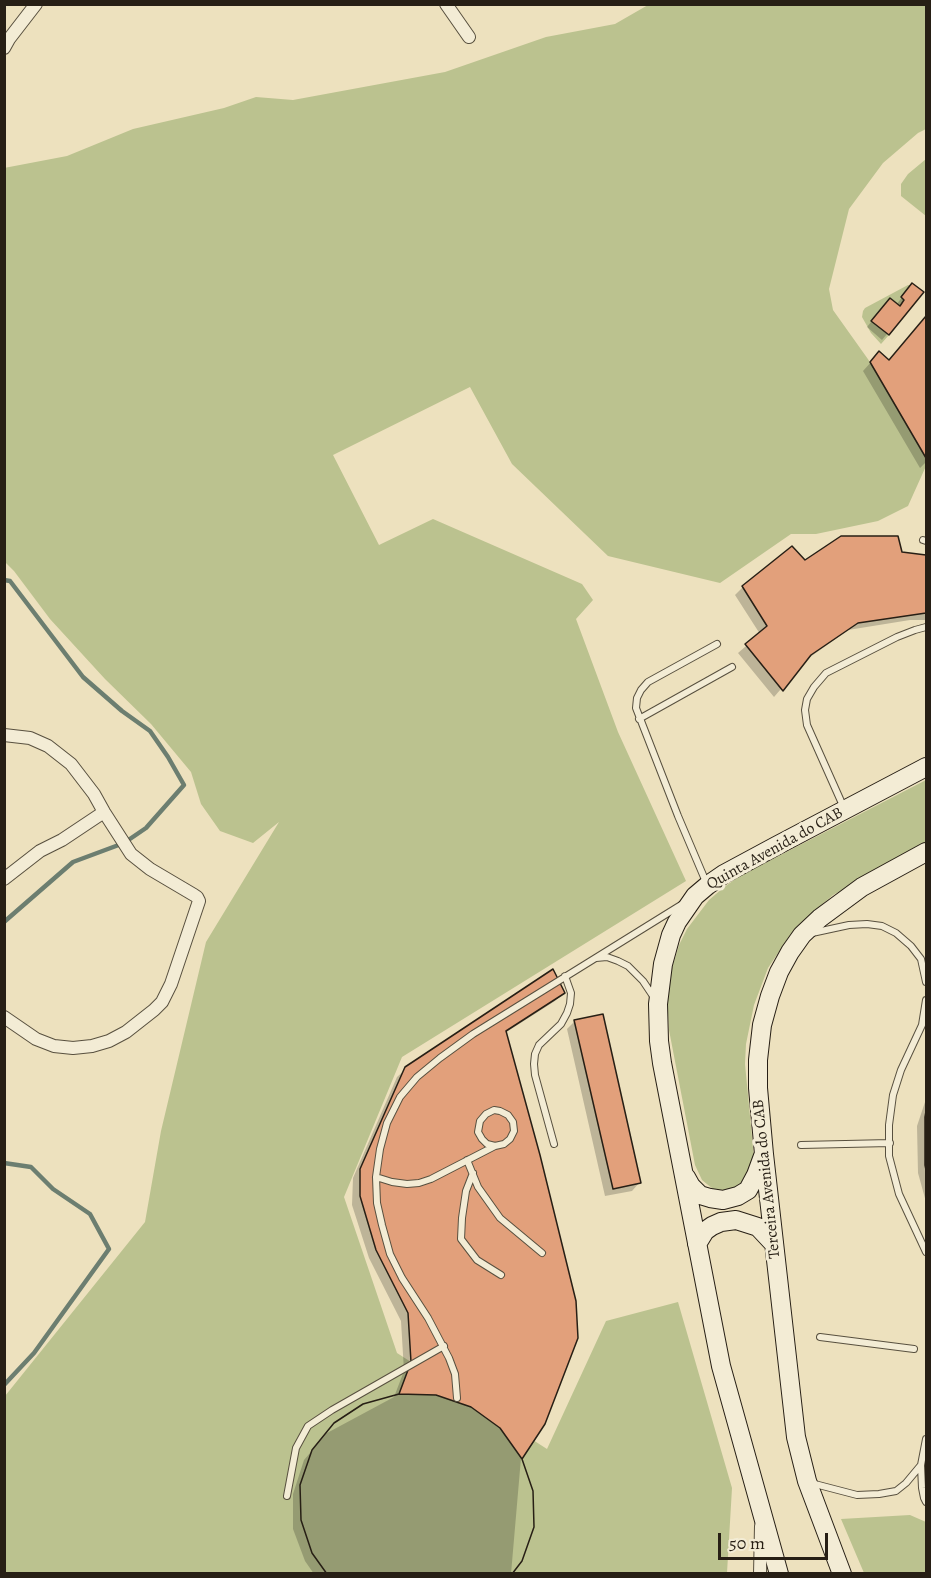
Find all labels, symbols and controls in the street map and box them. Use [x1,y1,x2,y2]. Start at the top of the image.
street label: Quinta Avenida do CAB [703,803,847,895]
street label: Terceira Avenida do CAB [749,1098,785,1260]
scale bar [721,1521,830,1559]
text: 50 m [729,1531,765,1555]

